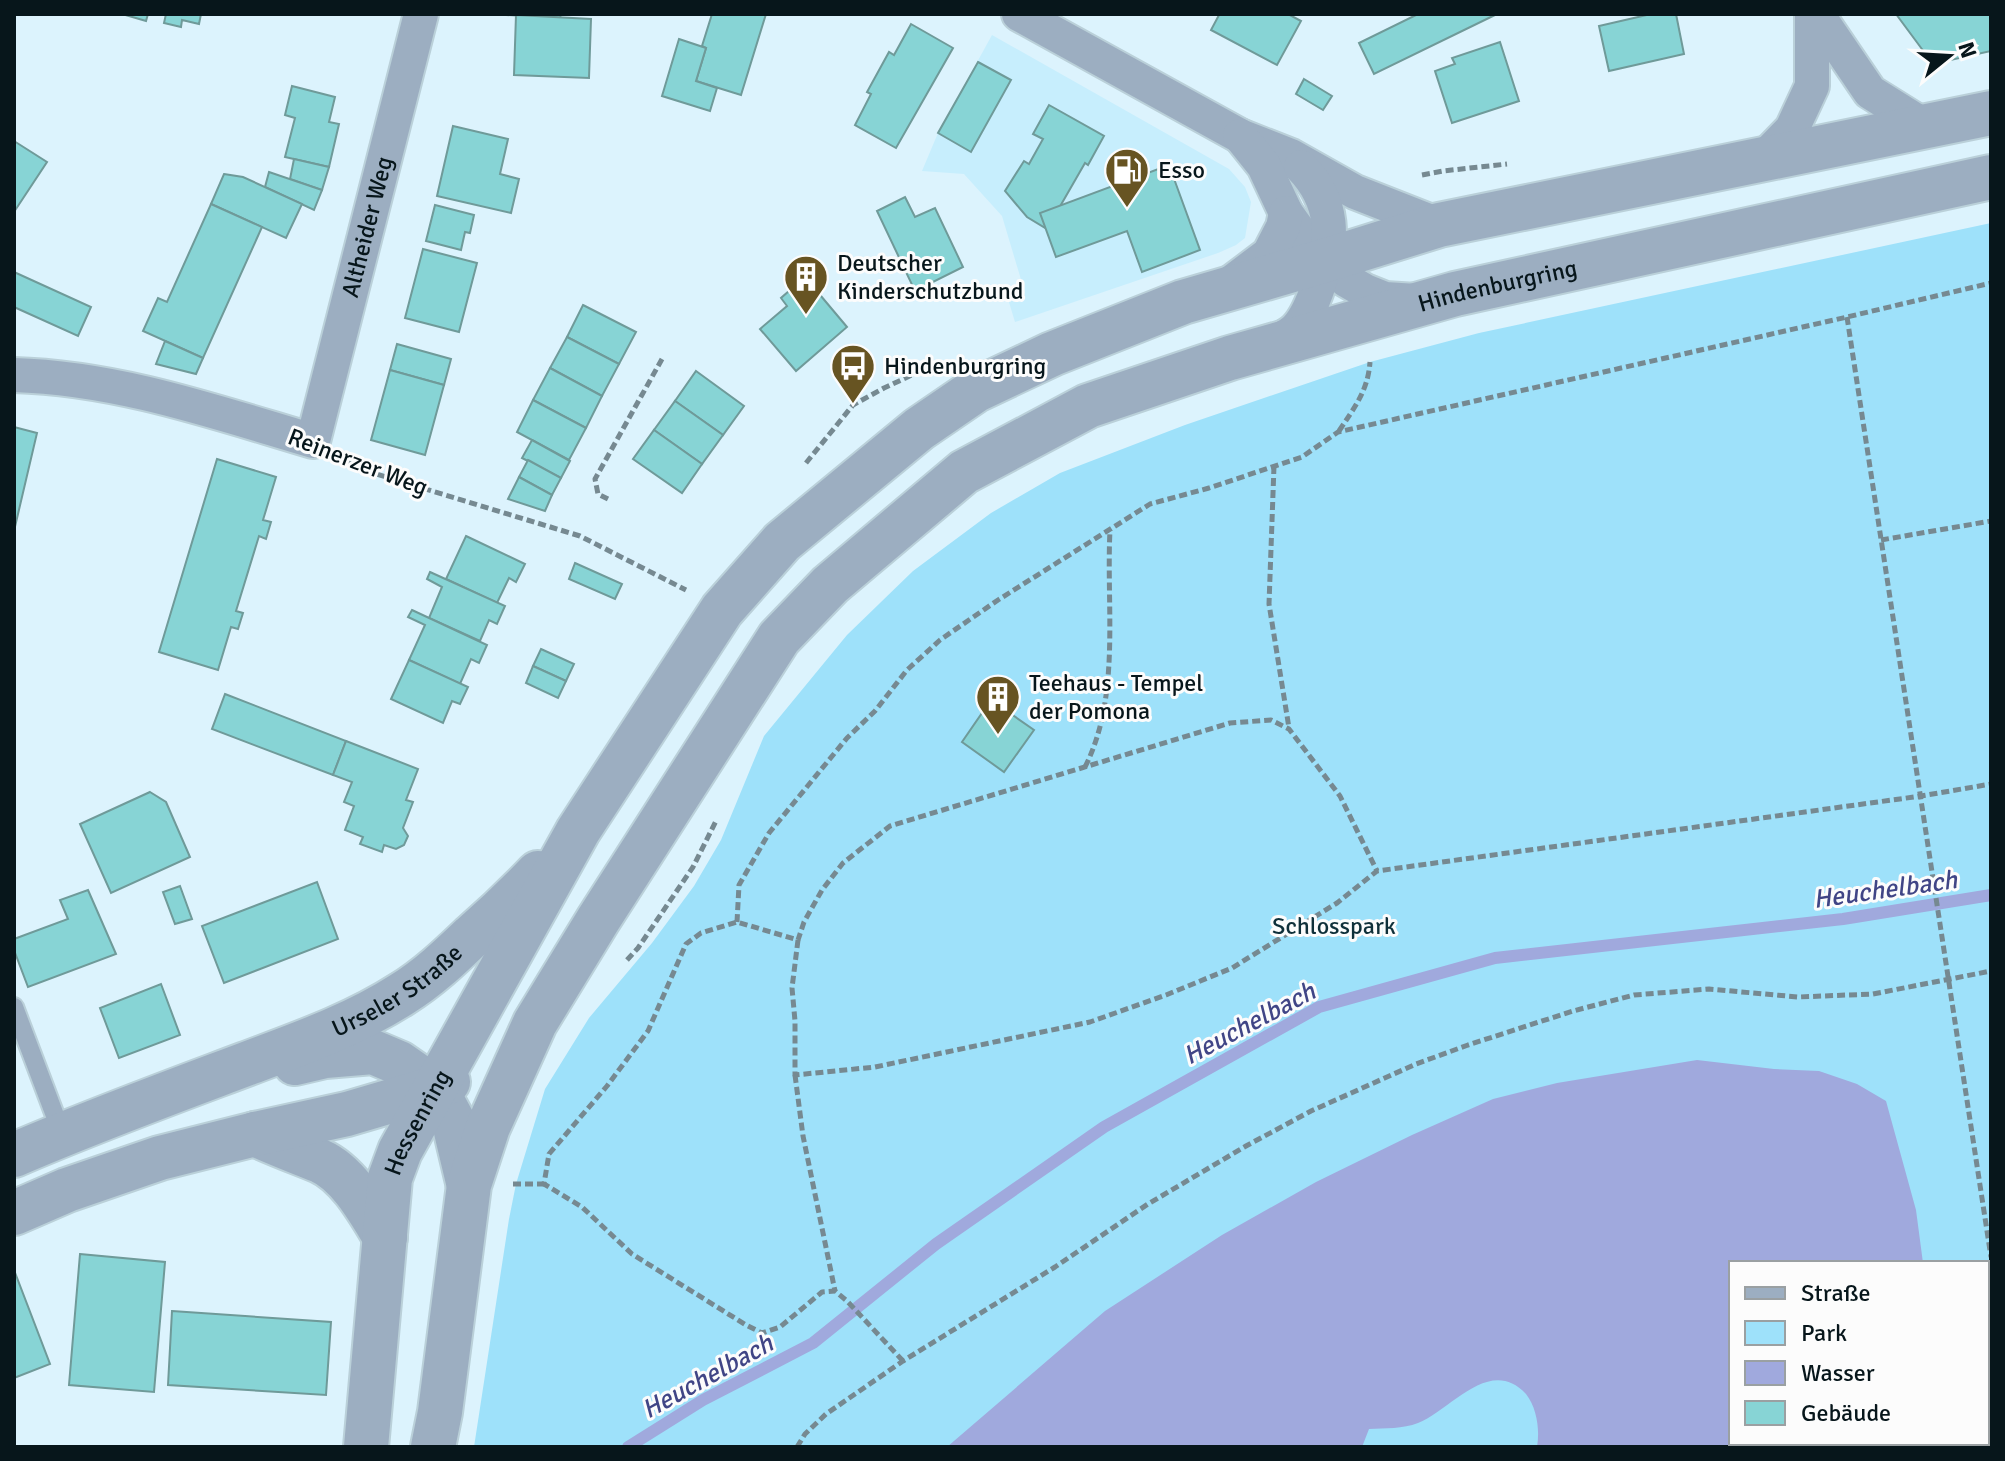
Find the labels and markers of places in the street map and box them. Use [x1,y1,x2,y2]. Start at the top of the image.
fuel station icon: Esso [1103,146,1151,209]
place label: Esso [1158,155,1205,185]
place label: Deutscher Kinderschutzbund [837,248,1024,306]
building icon: Deutscher Kinderschutzbund [782,253,830,316]
bus stop icon: Hindenburgring [829,342,877,405]
place label: Hindenburgring [884,351,1046,381]
place label: Teehaus - Tempel der Pomona [1029,668,1203,726]
building icon: Teehaus - Tempel der Pomona [974,673,1022,736]

